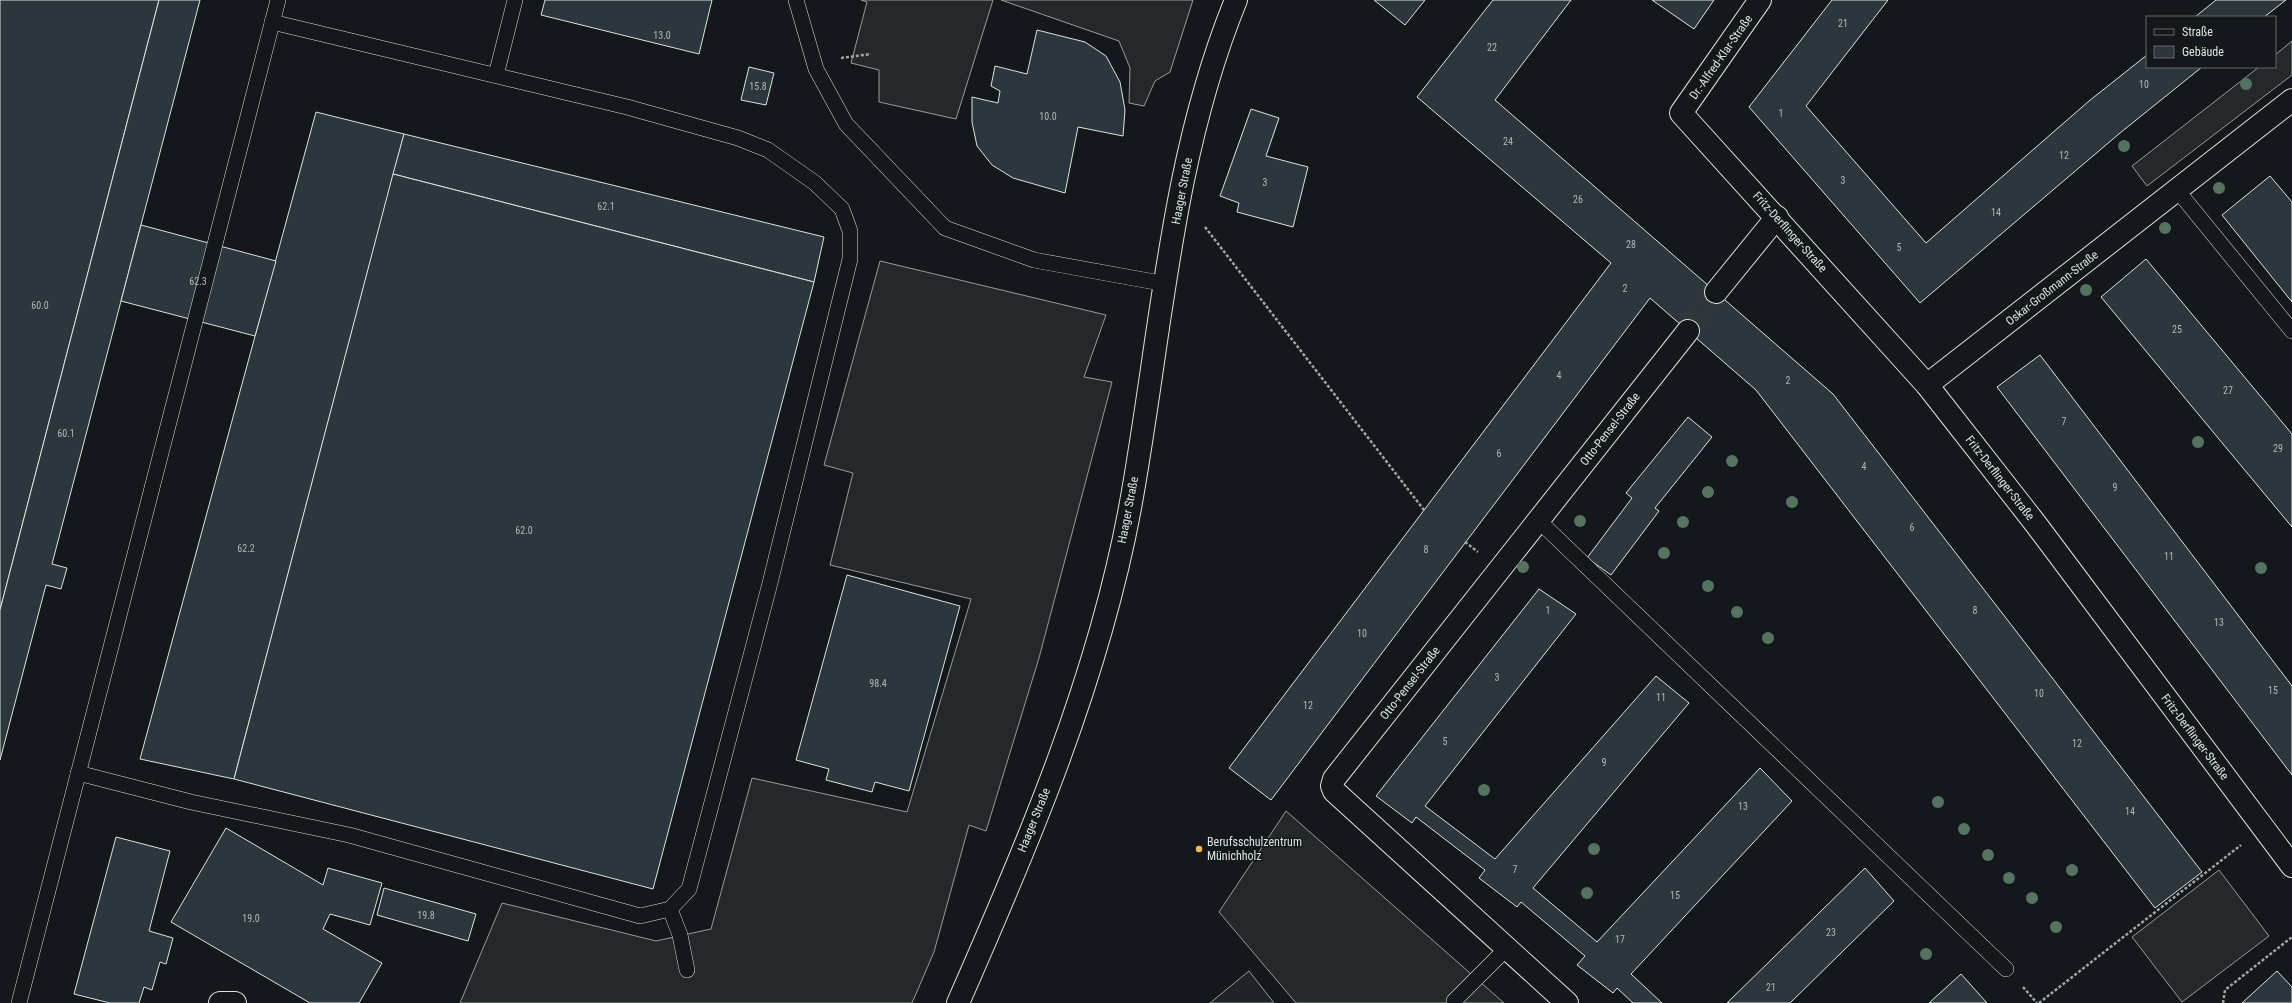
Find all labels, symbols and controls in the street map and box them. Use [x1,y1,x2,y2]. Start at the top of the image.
street label: Dr.-Alfred-Klar-Straße [1687,12,1756,102]
legend [2146,16,2276,68]
house number: 21 [1838,18,1848,29]
text: Straße [2182,25,2213,39]
house number: 13.0 [653,30,671,41]
house number: 22 [1487,42,1497,53]
text: Gebäude [2182,45,2224,59]
house number: 10 [2139,79,2149,90]
house number: 15.8 [749,81,767,92]
house number: 1 [1779,108,1783,119]
house number: 10.0 [1039,111,1057,122]
house number: 24 [1503,136,1513,147]
house number: 12 [2059,150,2069,161]
street label: Haager Straße [1169,156,1195,226]
house number: 3 [1841,175,1846,186]
house number: 3 [1263,177,1268,188]
street label: Fritz-Derflinger-Straße [1750,189,1830,275]
house number: 26 [1573,194,1583,205]
house number: 62.1 [597,201,615,212]
house number: 14 [1991,207,2001,218]
house number: 28 [1626,239,1636,250]
house number: 5 [1897,242,1902,253]
street label: Oskar-Großmann-Straße [2003,247,2101,328]
house number: 62.3 [189,276,207,287]
house number: 2 [1623,283,1628,294]
house number: 60.0 [31,300,49,311]
house number: 25 [2172,324,2182,335]
house number: 4 [1557,370,1562,381]
house number: 2 [1786,375,1791,386]
house number: 27 [2223,385,2233,396]
street label: Otto-Pensel-Straße [1577,389,1643,468]
house number: 7 [2062,416,2067,427]
house number: 60.1 [57,428,75,439]
street label: Fritz-Derflinger-Straße [1963,433,2038,523]
house number: 29 [2273,443,2283,454]
house number: 6 [1497,448,1502,459]
house number: 4 [1862,461,1867,472]
street label: Haager Straße [1115,475,1141,545]
house number: 9 [2113,482,2118,493]
house number: 6 [1910,522,1915,533]
house number: 62.0 [515,525,533,536]
house number: 62.2 [237,543,255,554]
house number: 8 [1424,544,1429,555]
house number: 11 [2164,551,2174,562]
house number: 1 [1546,605,1550,616]
house number: 8 [1973,605,1978,616]
house number: 13 [2214,617,2224,628]
house number: 10 [1357,628,1367,639]
street label: Otto-Pensel-Straße [1377,643,1443,722]
house number: 3 [1495,672,1500,683]
house number: 98.4 [869,678,887,689]
house number: 15 [2268,685,2278,696]
house number: 10 [2034,688,2044,699]
street label: Fritz-Derflinger-Straße [2158,691,2232,783]
house number: 11 [1656,692,1666,703]
house number: 12 [1303,700,1313,711]
house number: 5 [1443,736,1448,747]
house number: 12 [2072,738,2082,749]
house number: 9 [1602,757,1607,768]
street label: Haager Straße [1015,786,1053,854]
house number: 13 [1738,801,1748,812]
house number: 14 [2125,806,2135,817]
place label: Berufsschulzentrum Münichholz [1207,835,1302,863]
marker: Berufsschulzentrum Münichholz [1194,844,1204,854]
house number: 7 [1513,864,1518,875]
house number: 15 [1670,890,1680,901]
house number: 19.8 [417,910,435,921]
house number: 19.0 [242,913,260,924]
house number: 23 [1826,927,1836,938]
house number: 17 [1615,934,1625,945]
house number: 21 [1766,982,1776,993]

